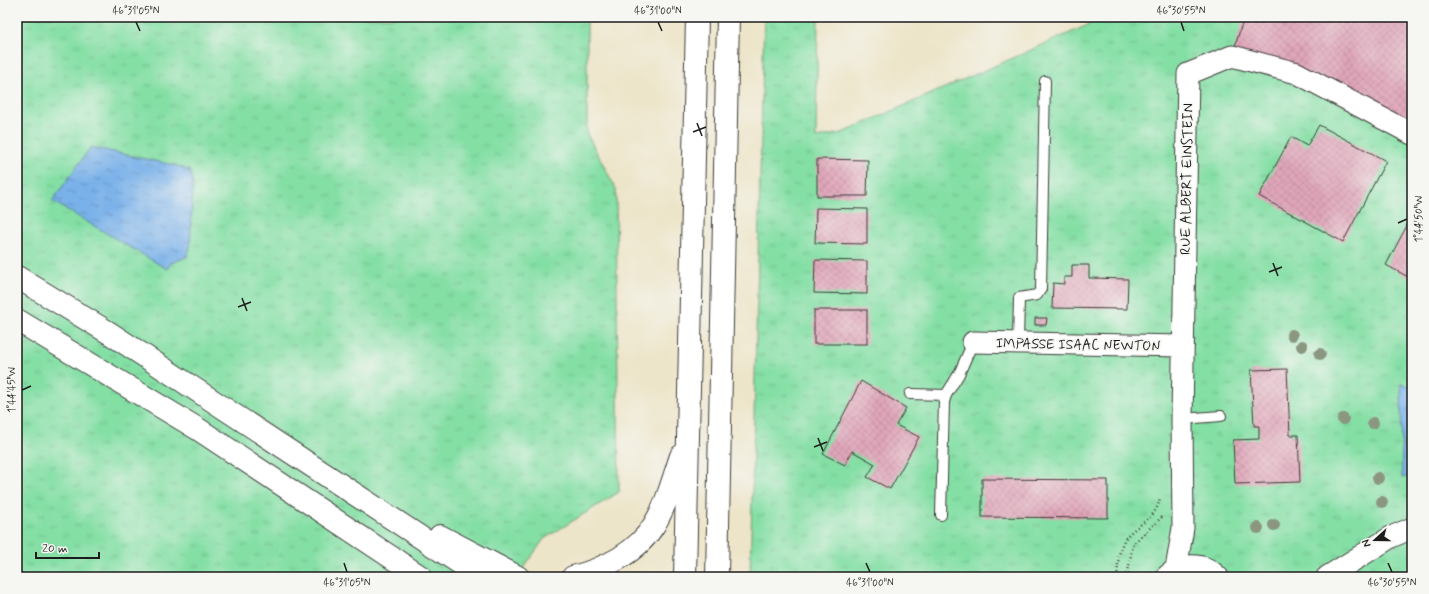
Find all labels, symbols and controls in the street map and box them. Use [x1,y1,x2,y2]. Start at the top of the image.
text: 46°31'05"N [113,4,160,18]
text: 46°31'00"N [634,4,682,18]
text: 46°30'55"N [1157,4,1206,18]
street label: RUE ALBERT EINSTEIN [1177,103,1197,255]
text: 1°44'50"W [1412,196,1426,242]
street label: IMPASSE ISAAC NEWTON [996,335,1160,355]
text: 1°44'45"W [5,367,19,413]
north arrow [1355,520,1395,560]
scale bar [36,534,99,560]
text: N [1359,537,1374,549]
text: 20 m [42,541,68,557]
text: 46°31'05"N [324,576,371,590]
text: 46°31'00"N [846,576,894,590]
text: 46°30'55"N [1368,576,1417,590]

